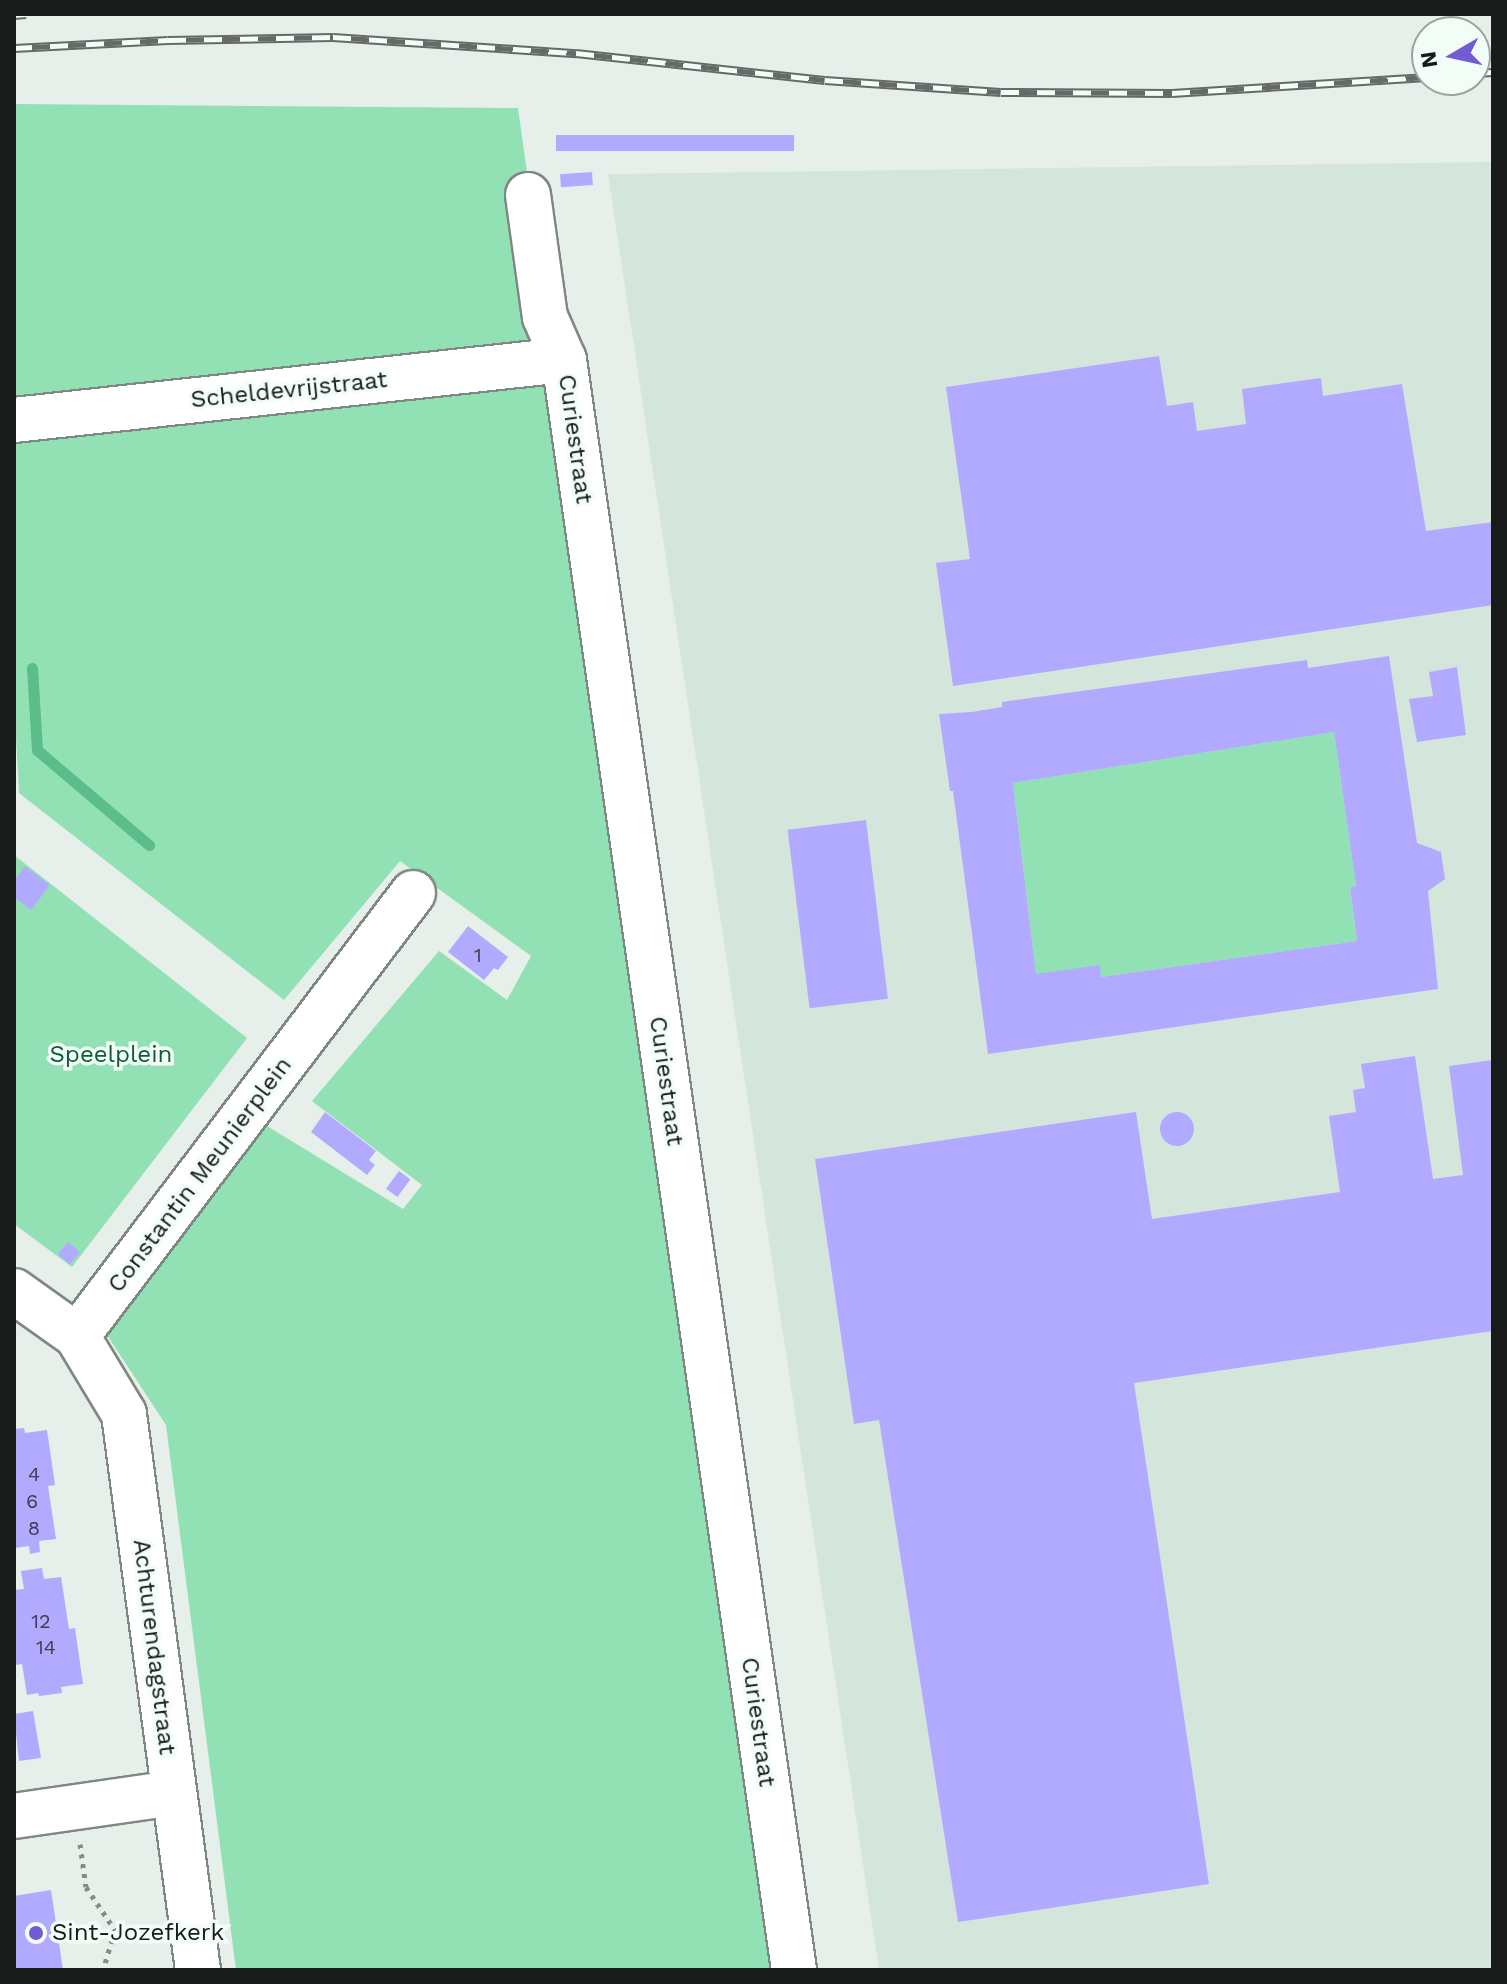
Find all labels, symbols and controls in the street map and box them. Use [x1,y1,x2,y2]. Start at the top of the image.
north arrow [1411,16,1491,96]
text: N [1415,50,1442,70]
street label: Scheldevrijstraat [189,365,389,415]
street label: Curiestraat [552,373,598,505]
house number: 1 [474,943,482,967]
street label: Curiestraat [643,1015,689,1147]
park label: Speelplein [50,1041,172,1069]
street label: Constantin Meunierplein [102,1052,298,1298]
house number: 4 [28,1462,40,1486]
house number: 6 [26,1489,38,1513]
house number: 8 [28,1516,40,1540]
street label: Achturendagstraat [126,1538,182,1756]
house number: 12 [31,1609,51,1633]
house number: 14 [36,1635,56,1659]
street label: Curiestraat [735,1656,781,1788]
place label: Sint-Jozefkerk [52,1919,224,1947]
marker: Sint-Jozefkerk [27,1924,45,1942]

